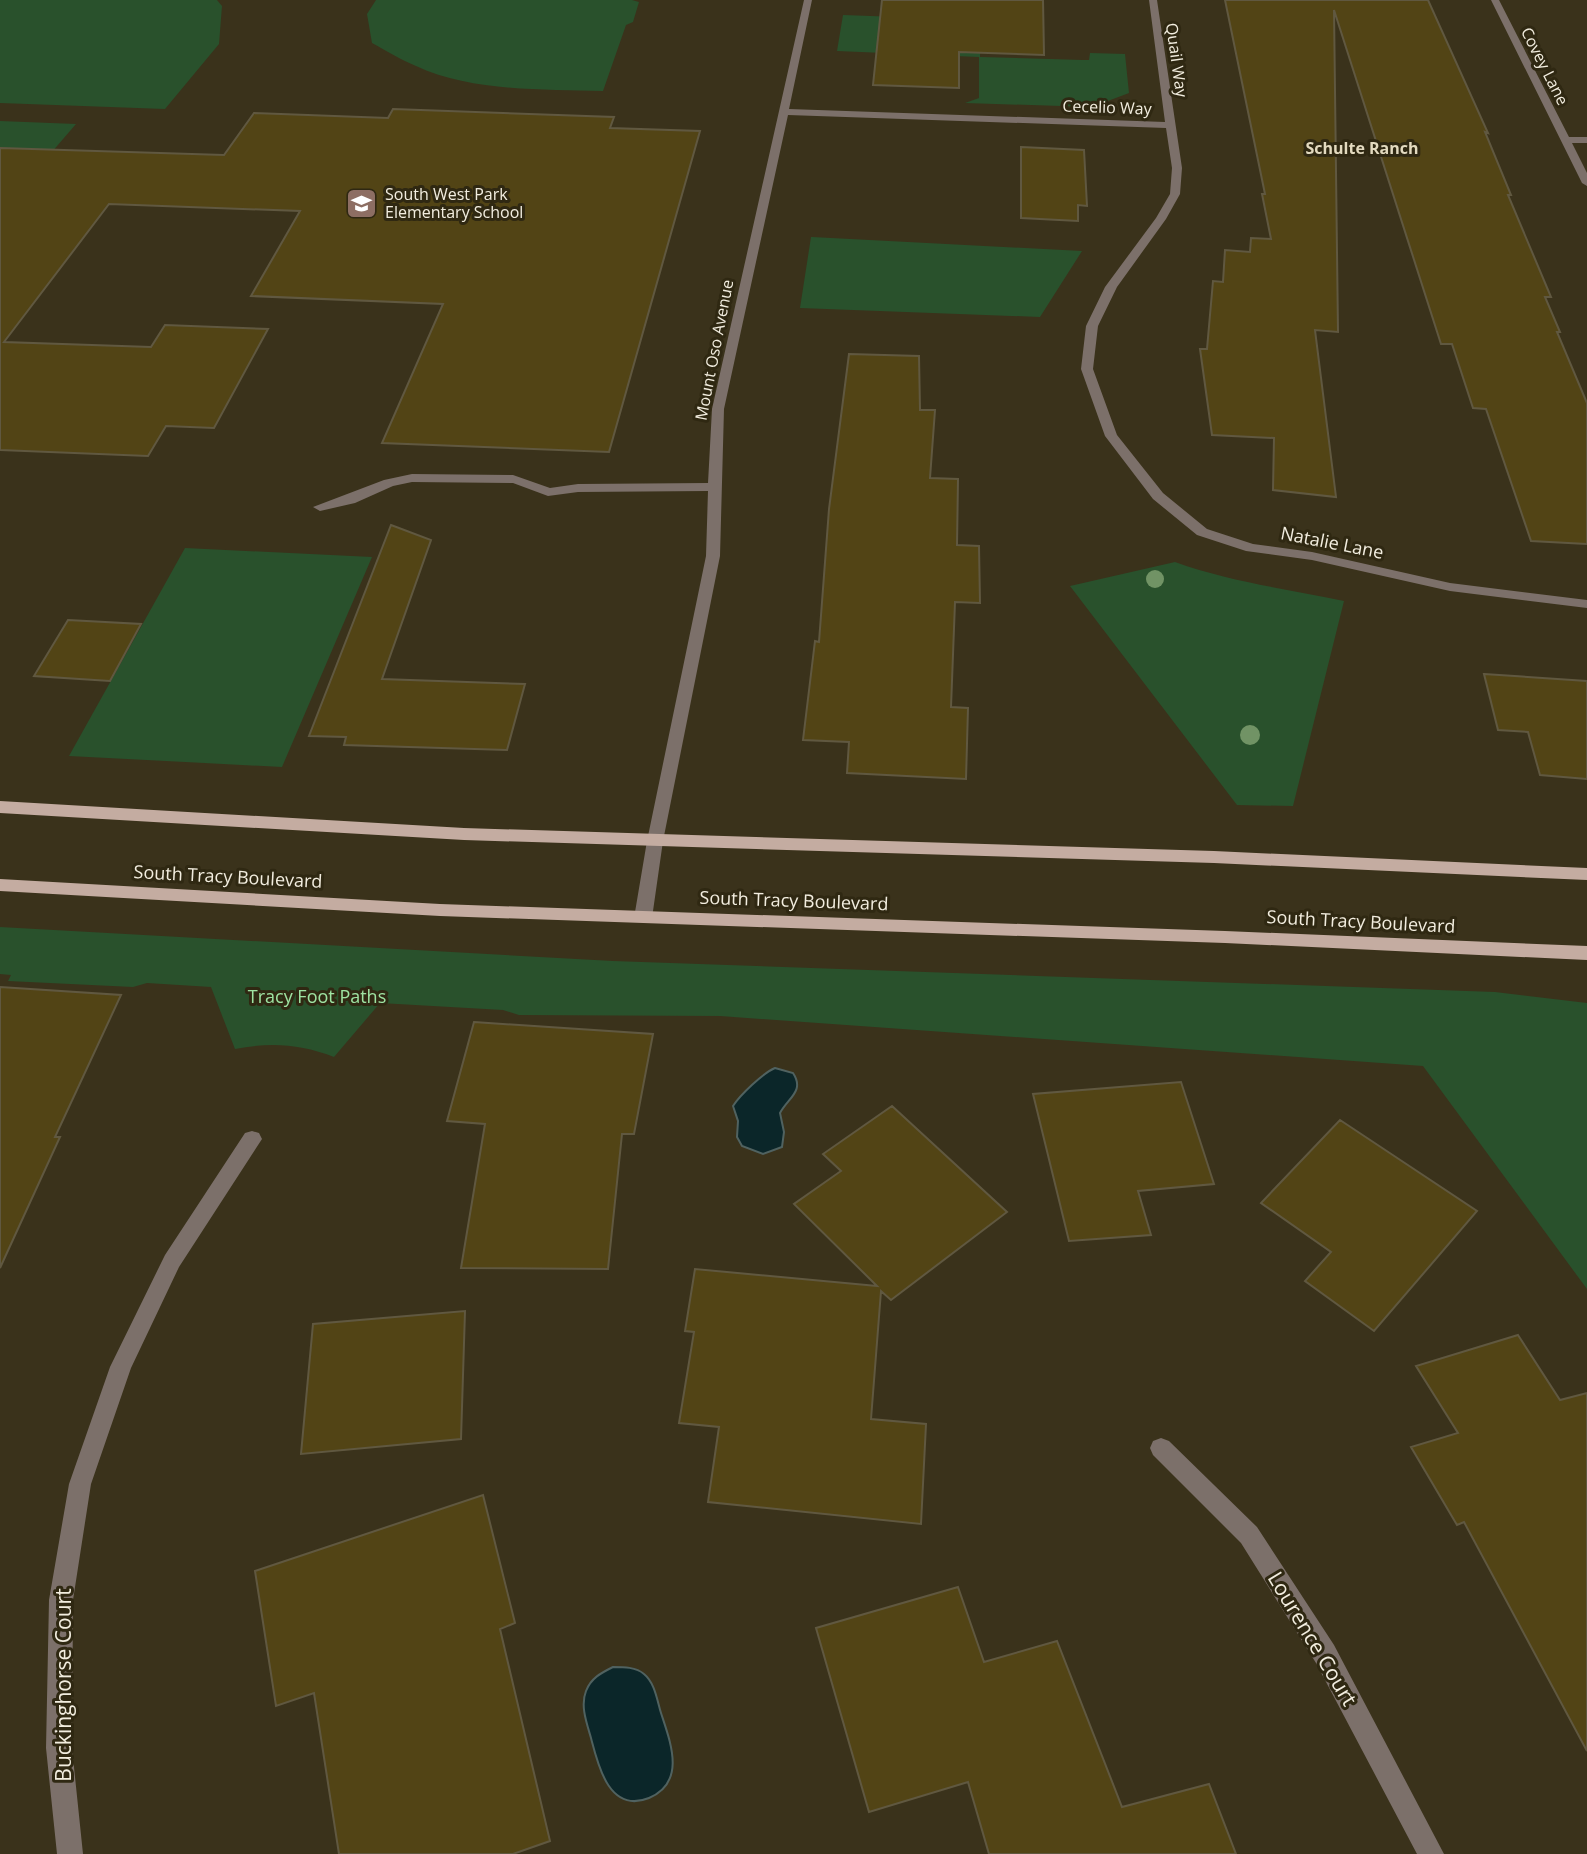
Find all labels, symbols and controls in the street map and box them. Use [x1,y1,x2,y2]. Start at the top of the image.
street label: Quail Way [1161,21,1193,100]
street label: Covey Lane [1516,23,1574,109]
street label: Cecelio Way [1062,94,1153,120]
district label: Schulte Ranch [1306,137,1419,159]
place label: South West Park Elementary School [385,183,523,223]
school or university icon: South West Park Elementary School [345,186,379,220]
street label: Mount Oso Avenue [690,278,738,422]
street label: Natalie Lane [1279,520,1386,564]
street label: South Tracy Boulevard [133,859,323,893]
street label: South Tracy Boulevard [699,885,889,915]
street label: South Tracy Boulevard [1266,904,1456,938]
park label: Tracy Foot Paths [248,984,386,1008]
street label: Lourence Court [1262,1566,1364,1711]
street label: Buckinghorse Court [49,1588,77,1782]

